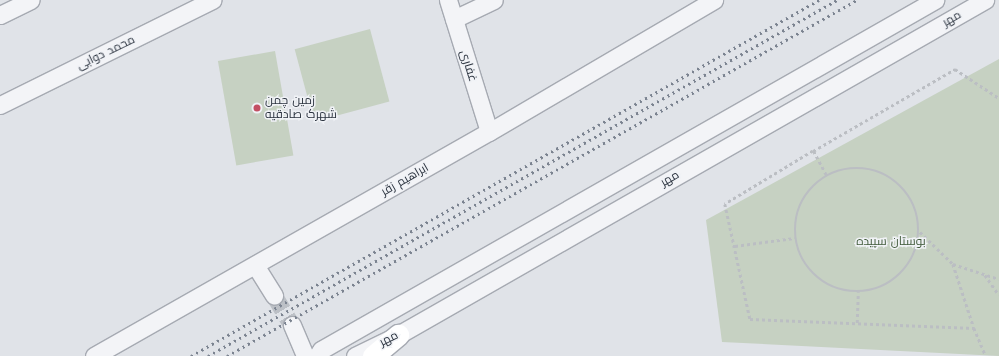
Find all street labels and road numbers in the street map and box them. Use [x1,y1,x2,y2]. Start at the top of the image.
street label: مهر [940,8,964,30]
street label: محمد دوابی [75,33,137,73]
street label: غفاری [456,48,480,84]
street label: ابراهیم زقر [379,161,431,199]
street label: مهر [658,168,682,190]
street label: مهر [377,328,401,350]

